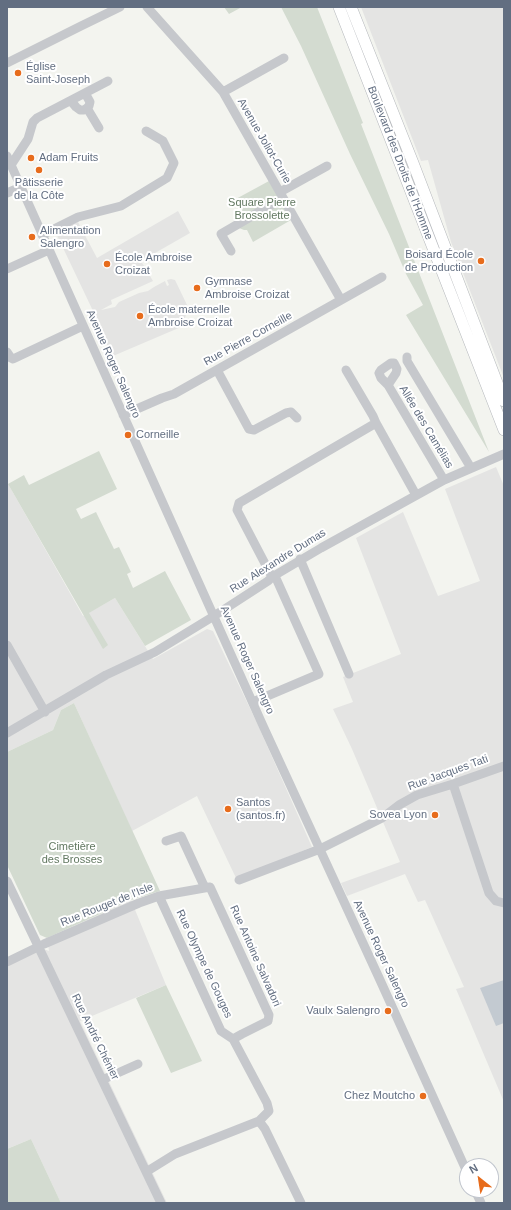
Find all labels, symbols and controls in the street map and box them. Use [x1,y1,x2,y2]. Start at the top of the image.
place label: Église Saint-Joseph [26,60,90,86]
marker: Église Saint-Joseph [13,68,23,78]
street label: Boulevard des Droits de l'Homme [365,84,435,242]
street label: Avenue Joliot-Curie [234,96,294,186]
place label: Adam Fruits [39,151,98,165]
marker: Adam Fruits [26,153,36,163]
marker: Pâtisserie de la Côte [34,165,44,175]
place label: Pâtisserie de la Côte [14,176,64,202]
park label: Square Pierre Brossolette [228,196,296,222]
place label: Alimentation Salengro [40,224,101,250]
marker: Alimentation Salengro [27,232,37,242]
place label: Boisard École de Production [405,248,473,274]
place label: École Ambroise Croizat [115,251,192,277]
marker: Boisard École de Production [476,256,486,266]
marker: École Ambroise Croizat [102,259,112,269]
place label: Gymnase Ambroise Croizat [205,275,289,301]
marker: Gymnase Ambroise Croizat [192,283,202,293]
place label: École maternelle Ambroise Croizat [148,303,232,329]
street label: Avenue Roger Salengro [83,308,143,420]
street label: Rue Pierre Corneille [201,309,295,369]
marker: École maternelle Ambroise Croizat [135,311,145,321]
street label: Allée des Camélias [396,383,456,471]
place label: Corneille [136,428,179,442]
marker: Corneille [123,430,133,440]
street label: Rue Alexandre Dumas [228,526,328,596]
street label: Avenue Roger Salengro [217,604,277,716]
street label: Rue Jacques Tati [406,752,490,794]
place label: Santos (santos.fr) [236,796,286,822]
marker: Santos (santos.fr) [223,804,233,814]
place label: Sovea Lyon [369,808,427,822]
marker: Sovea Lyon [430,810,440,820]
park label: Cimetière des Brosses [42,840,102,866]
street label: Rue Rouget de l'Isle [59,880,155,930]
street label: Avenue Roger Salengro [350,898,412,1010]
street label: Rue Antoine Salvadori [227,903,283,1009]
street label: Rue Olympe de Gouges [173,908,235,1020]
street label: Rue André Chénier [68,992,122,1082]
place label: Vaulx Salengro [306,1004,380,1018]
marker: Vaulx Salengro [383,1006,393,1016]
place label: Chez Moutcho [344,1089,415,1103]
marker: Chez Moutcho [418,1091,428,1101]
north arrow [459,1158,499,1198]
text: N [467,1161,480,1176]

